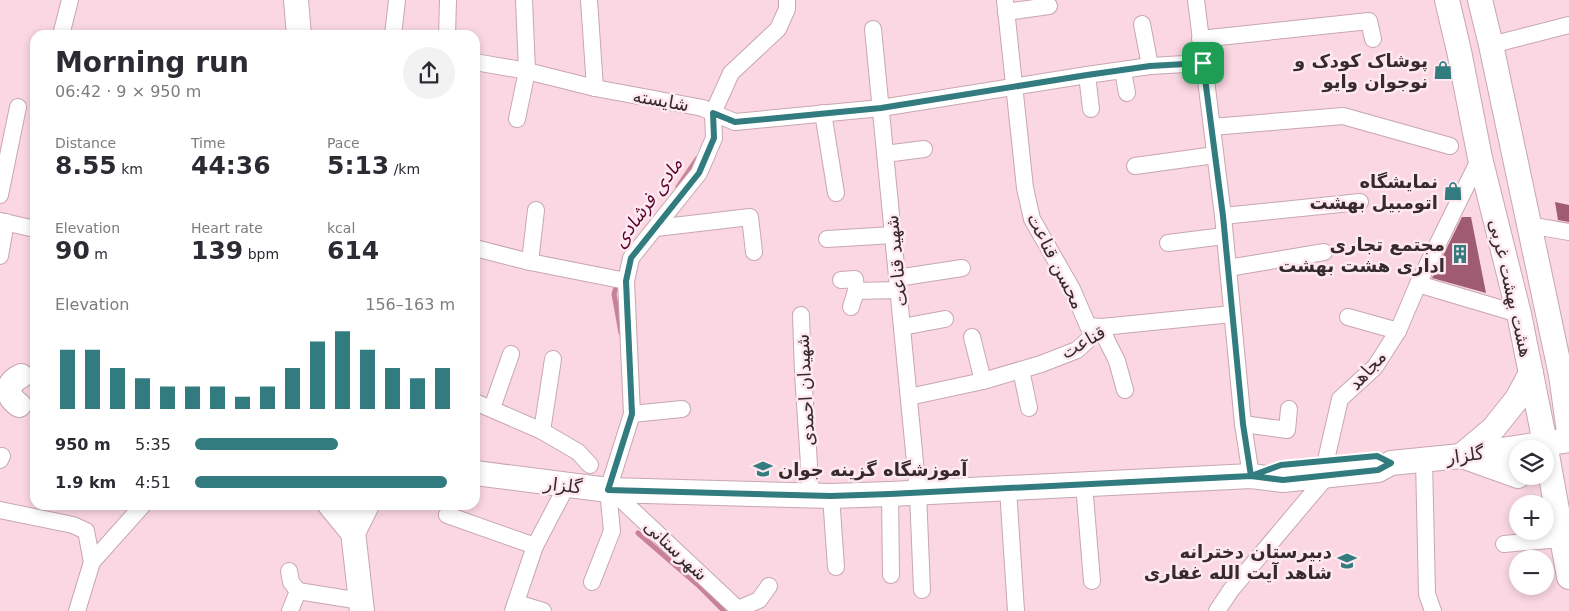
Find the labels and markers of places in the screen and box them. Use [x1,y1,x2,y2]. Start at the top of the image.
pin [1182,42,1224,84]
place label: پوشاک کودک و نوجوان وایو [1293,50,1428,93]
shop icon: پوشاک کودک و نوجوان وایو [1432,59,1454,81]
place label: نمایشگاه اتومبیل بهشت [1310,171,1438,214]
shop icon: نمایشگاه اتومبیل بهشت [1442,180,1464,202]
place label: مجتمع تجاری اداری هشت بهشت [1278,234,1445,277]
building icon: مجتمع تجاری اداری هشت بهشت [1449,243,1471,265]
school or university icon: آموزشگاه گزینه جوان [752,458,774,480]
place label: آموزشگاه گزینه جوان [778,458,968,481]
place label: دبیرستان دخترانه شاهد آیت الله غفاری [1144,541,1332,583]
school or university icon: دبیرستان دخترانه شاهد آیت الله غفاری [1336,550,1358,572]

